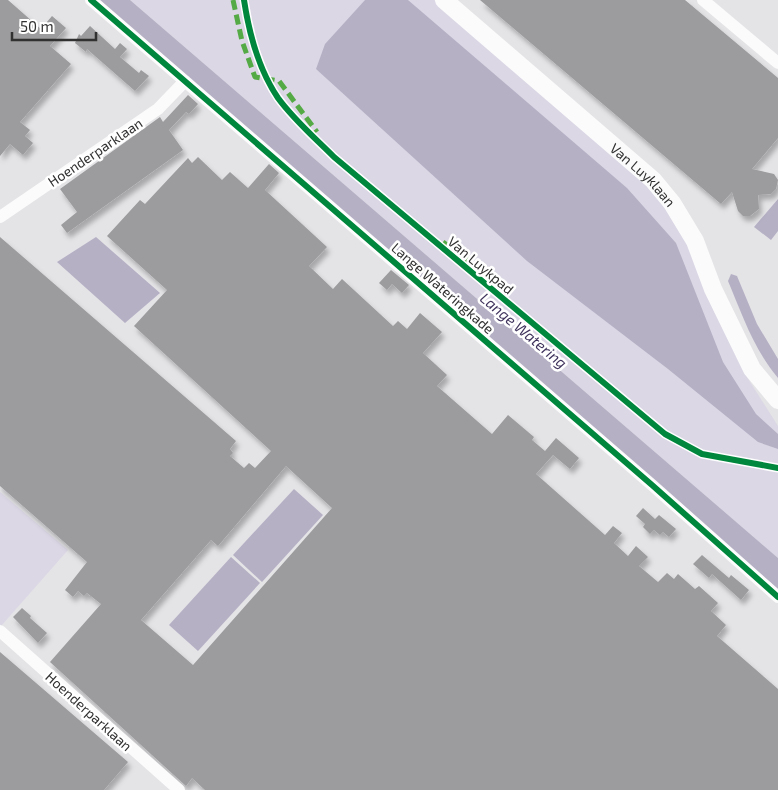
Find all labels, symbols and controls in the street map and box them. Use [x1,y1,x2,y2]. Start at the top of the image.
scale bar [12,10,96,42]
text: 50 m [20,17,54,35]
street label: Hoenderparklaan [45,114,145,190]
street label: Van Luyklaan [607,139,680,210]
street label: Van Luykpad [445,233,517,297]
street label: Lange Wateringkade [388,239,498,337]
water label: Lange Watering [477,288,571,372]
street label: Hoenderparklaan [42,668,136,754]

